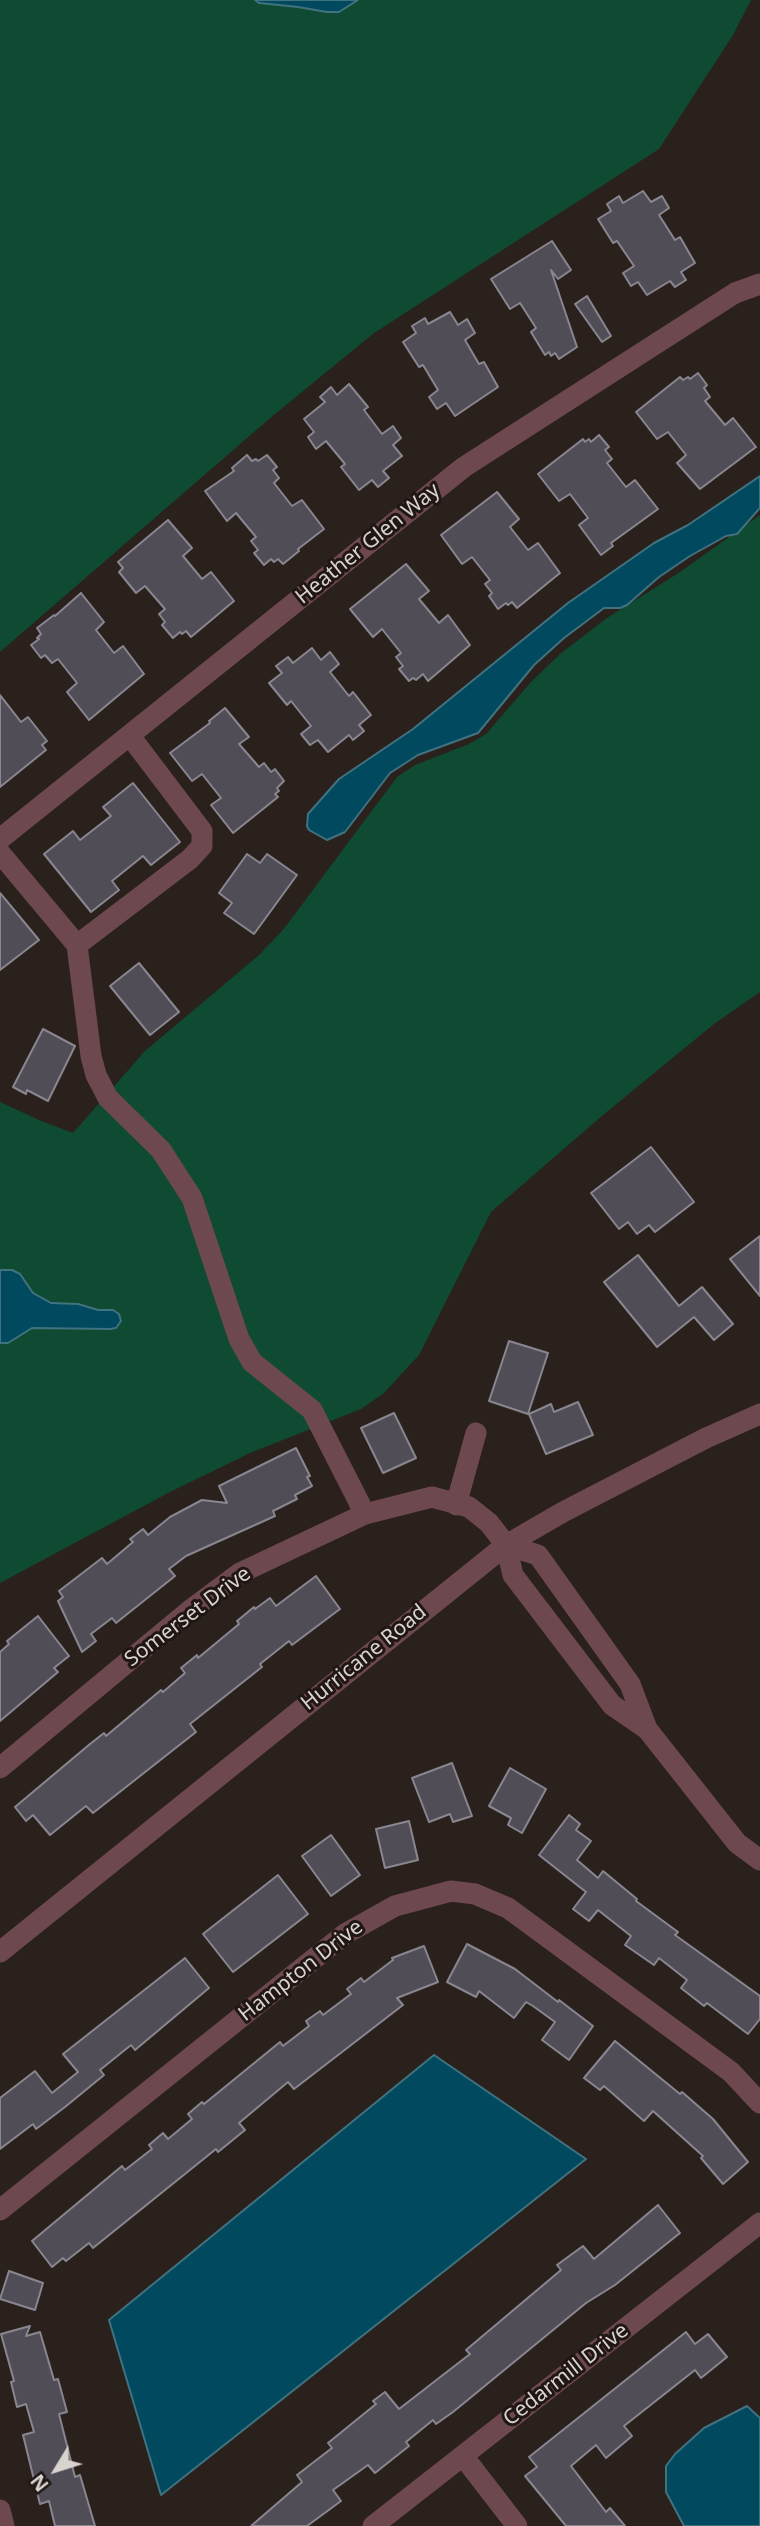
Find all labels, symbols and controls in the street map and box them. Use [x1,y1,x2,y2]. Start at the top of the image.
street label: Heather Glen Way [291,478,445,610]
street label: Somerset Drive [120,1561,256,1673]
street label: Hurricane Road [296,1600,432,1716]
street label: Hampton Drive [234,1915,368,2027]
street label: Cedarmill Drive [498,2318,634,2432]
north arrow [21,2435,91,2505]
text: N [24,2469,54,2497]

